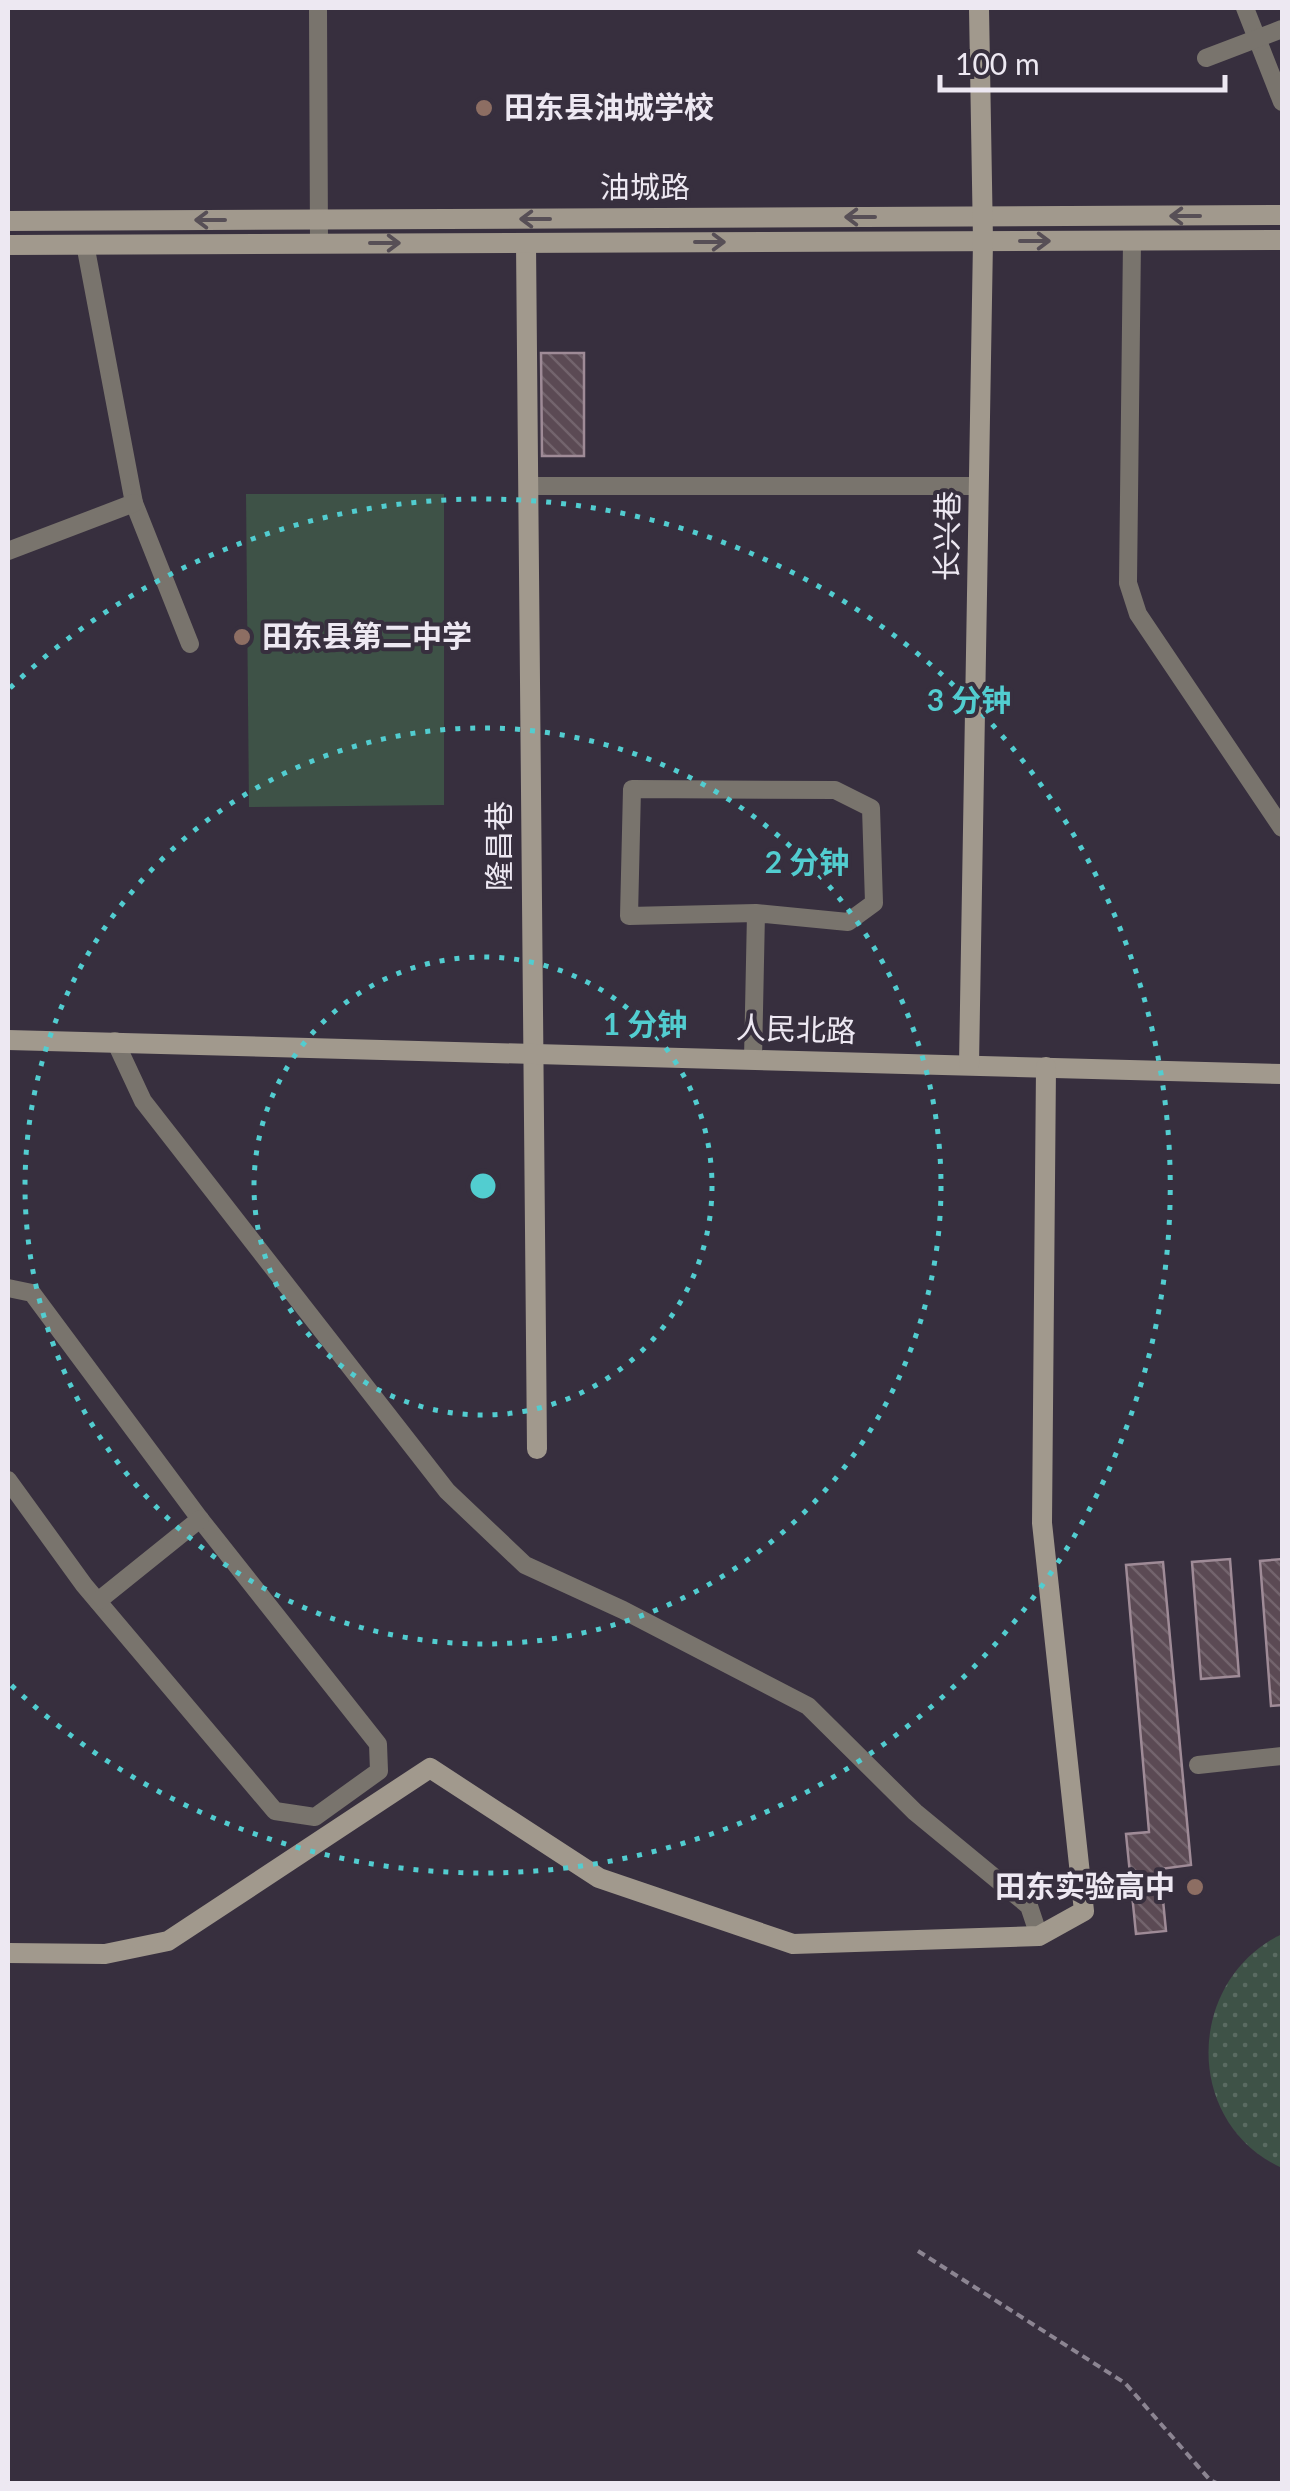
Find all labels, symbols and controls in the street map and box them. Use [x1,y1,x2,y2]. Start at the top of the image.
scale bar [940,30,1225,92]
text: 100 m [955,45,1040,81]
place label: 田东县油城学校 [504,88,714,124]
marker: 田东县油城学校 [473,97,495,119]
street label: 油城路 [600,168,690,204]
one-way arrow [1170,206,1202,226]
one-way arrow [845,208,878,226]
one-way arrow [520,210,552,228]
one-way arrow [195,211,227,230]
one-way arrow [692,232,725,252]
one-way arrow [1018,232,1050,250]
one-way arrow [368,234,400,252]
street label: 长兴巷 [927,491,965,581]
place label: 田东县第二中学 [262,617,472,653]
marker: 田东县第二中学 [231,626,253,648]
text: 3 分钟 [927,681,1011,717]
street label: 隆昌巷 [480,801,516,891]
text: 2 分钟 [765,843,849,879]
text: 1 分钟 [603,1005,687,1041]
street label: 人民北路 [735,1008,857,1048]
centre of rings [465,1168,501,1204]
place label: 田东实验高中 [995,1867,1175,1903]
marker: 田东实验高中 [1184,1876,1206,1898]

